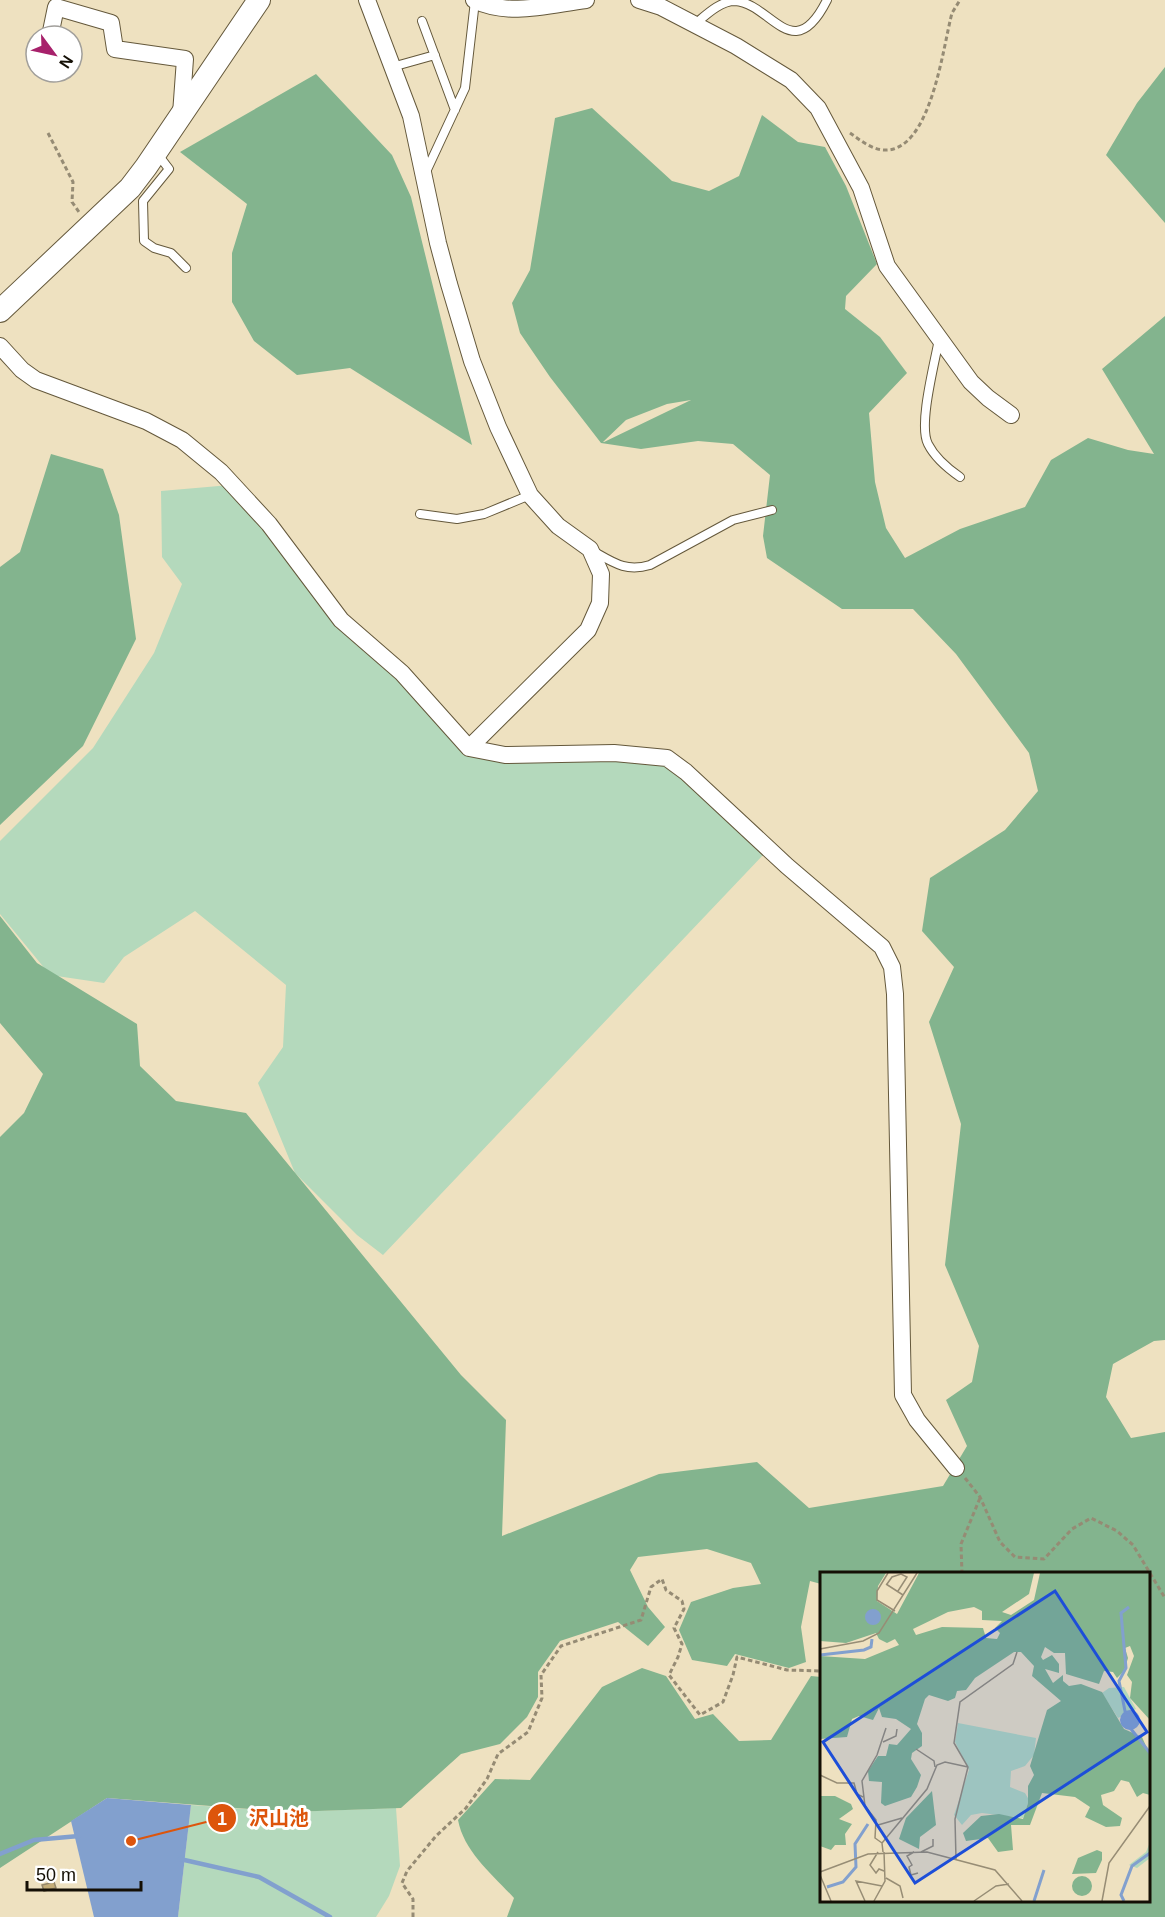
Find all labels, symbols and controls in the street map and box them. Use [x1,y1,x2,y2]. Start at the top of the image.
north arrow [24,24,84,84]
text: N [56,52,76,71]
inset map [820,1572,1150,1902]
callout: 沢山池 [207,1799,321,1837]
text: 沢山池 [249,1807,309,1829]
text: 1 [217,1809,227,1829]
scale bar [27,1854,141,1892]
text: 50 m [36,1865,76,1885]

